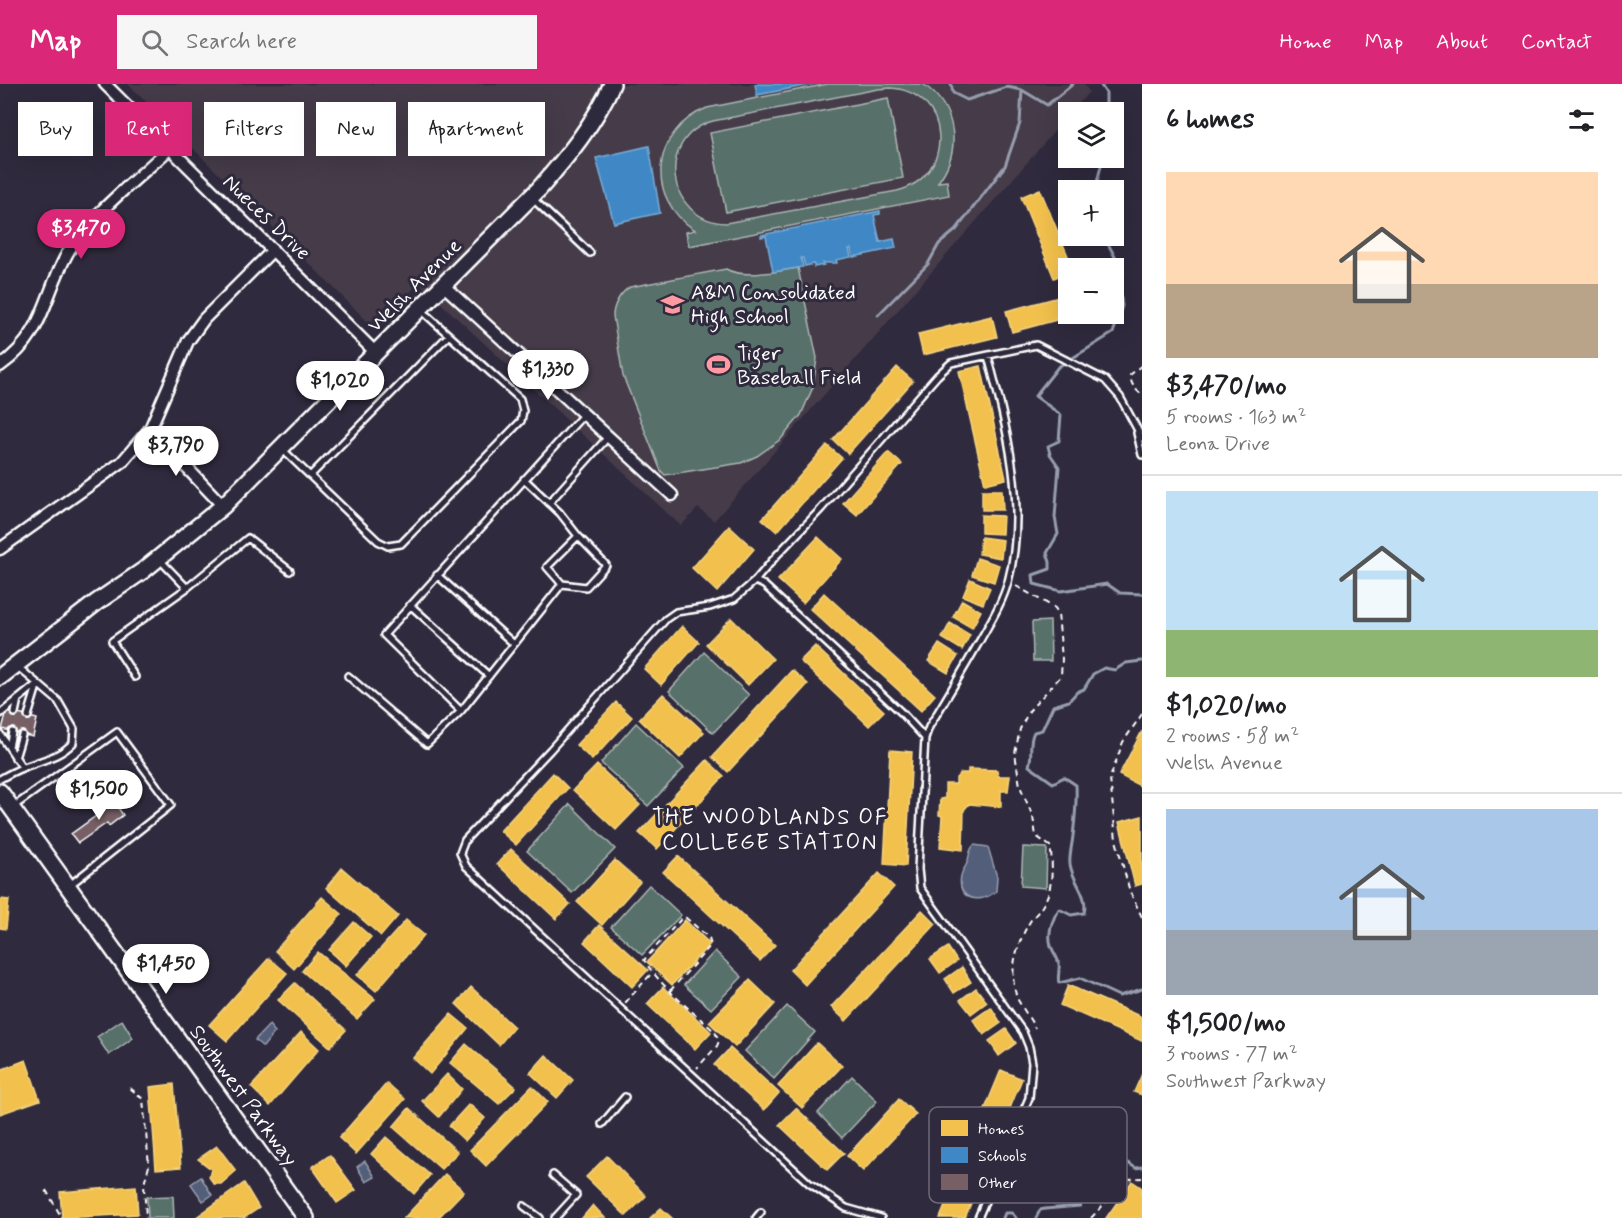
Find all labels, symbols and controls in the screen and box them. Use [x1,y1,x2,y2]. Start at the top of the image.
search box [117,15,537,69]
text: Map [30,24,81,61]
icon: search [138,26,171,59]
text: Search here [186,28,297,56]
text: Home [1280,28,1332,56]
text: Map [1365,28,1403,56]
text: About [1436,28,1488,56]
text: Contact [1521,28,1592,56]
chip: Buy [18,102,93,156]
chip: Rent [105,102,192,156]
chip: Filters [204,102,304,156]
chip: New [316,102,396,156]
chip: Apartment [408,102,545,156]
map controls [1058,102,1124,324]
button: layers [1058,102,1124,168]
text: 6 homes [1166,103,1254,137]
icon: filters [1565,104,1598,137]
street label: Nueces Drive [216,169,317,267]
button: + [1058,180,1124,246]
pin: $3,470 [32,209,130,260]
icon: home [1328,211,1436,319]
text: $3,470 [51,215,111,242]
street label: Welsh Avenue [361,232,468,339]
button: − [1058,258,1124,324]
place label: A&M Consolidated High School [691,279,856,333]
school or university icon: A&M Consolidated High School [660,291,686,317]
place label: Tiger Baseball Field [737,340,861,392]
pin: $1,330 [499,350,597,401]
sports icon: Tiger Baseball Field [706,352,732,378]
text: $1,330 [522,356,574,383]
pin: $1,020 [291,361,389,412]
text: $1,020 [310,367,370,394]
text: $3,470/mo [1166,370,1287,404]
text: 5 rooms · 163 m² [1166,404,1306,431]
pin: $3,790 [127,426,225,477]
text: Leona Drive [1166,431,1270,458]
text: $3,790 [148,432,204,459]
icon: home [1328,530,1436,638]
text: $1,020/mo [1166,689,1287,723]
text: 2 rooms · 58 m² [1166,723,1299,750]
text: Welsh Avenue [1166,750,1283,777]
pin: $1,500 [50,770,148,821]
text: $1,500 [70,776,128,803]
district label: THE WOODLANDS OF COLLEGE STATION [652,804,888,857]
icon: home [1328,848,1436,956]
pin: $1,450 [117,944,215,995]
text: $1,450 [136,950,196,977]
text: $1,500/mo [1166,1007,1286,1041]
street label: Southwest Parkway [183,1019,304,1172]
text: 3 rooms · 77 m² [1166,1041,1298,1068]
text: Southwest Parkway [1166,1068,1326,1095]
legend [929,1107,1127,1203]
text: Homes [978,1119,1024,1140]
text: Schools [978,1146,1027,1167]
text: Other [978,1173,1017,1194]

